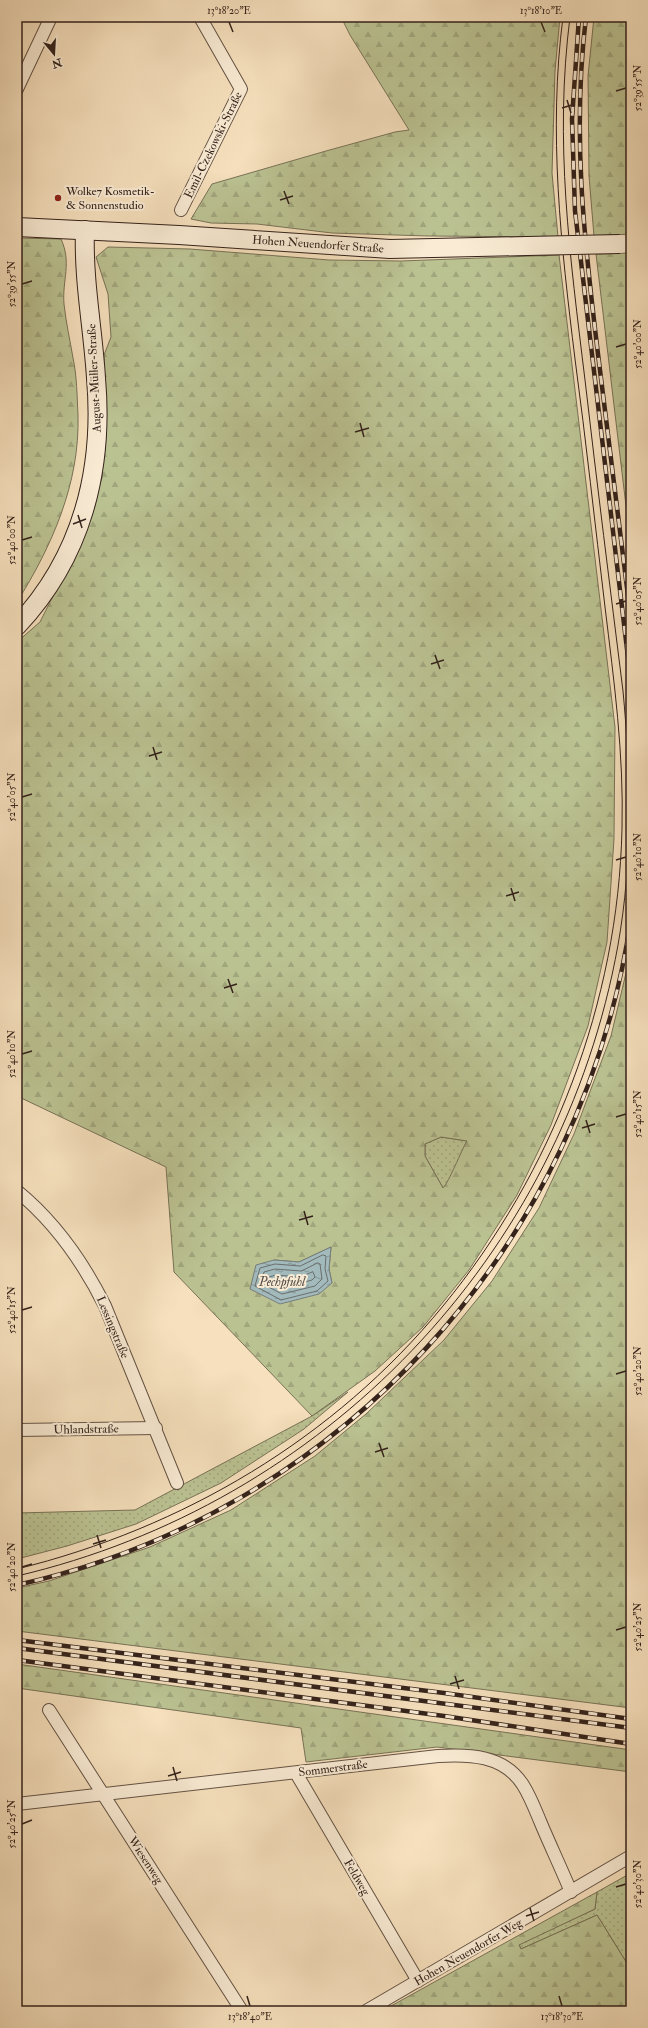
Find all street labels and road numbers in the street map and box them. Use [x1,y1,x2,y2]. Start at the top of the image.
street label: Emil-Czekowski-Straße [181,89,246,201]
street label: Hohen Neuendorfer Straße [252,232,384,257]
street label: August-Müller-Straße [84,323,105,434]
street label: Lessingstraße [93,1294,132,1361]
street label: Uhlandstraße [53,1421,119,1438]
street label: Sommerstraße [298,1757,368,1780]
street label: Wiesenweg [124,1833,167,1888]
street label: Feldweg [340,1856,373,1899]
street label: Hohen Neuendorfer Weg [412,1915,526,1990]

